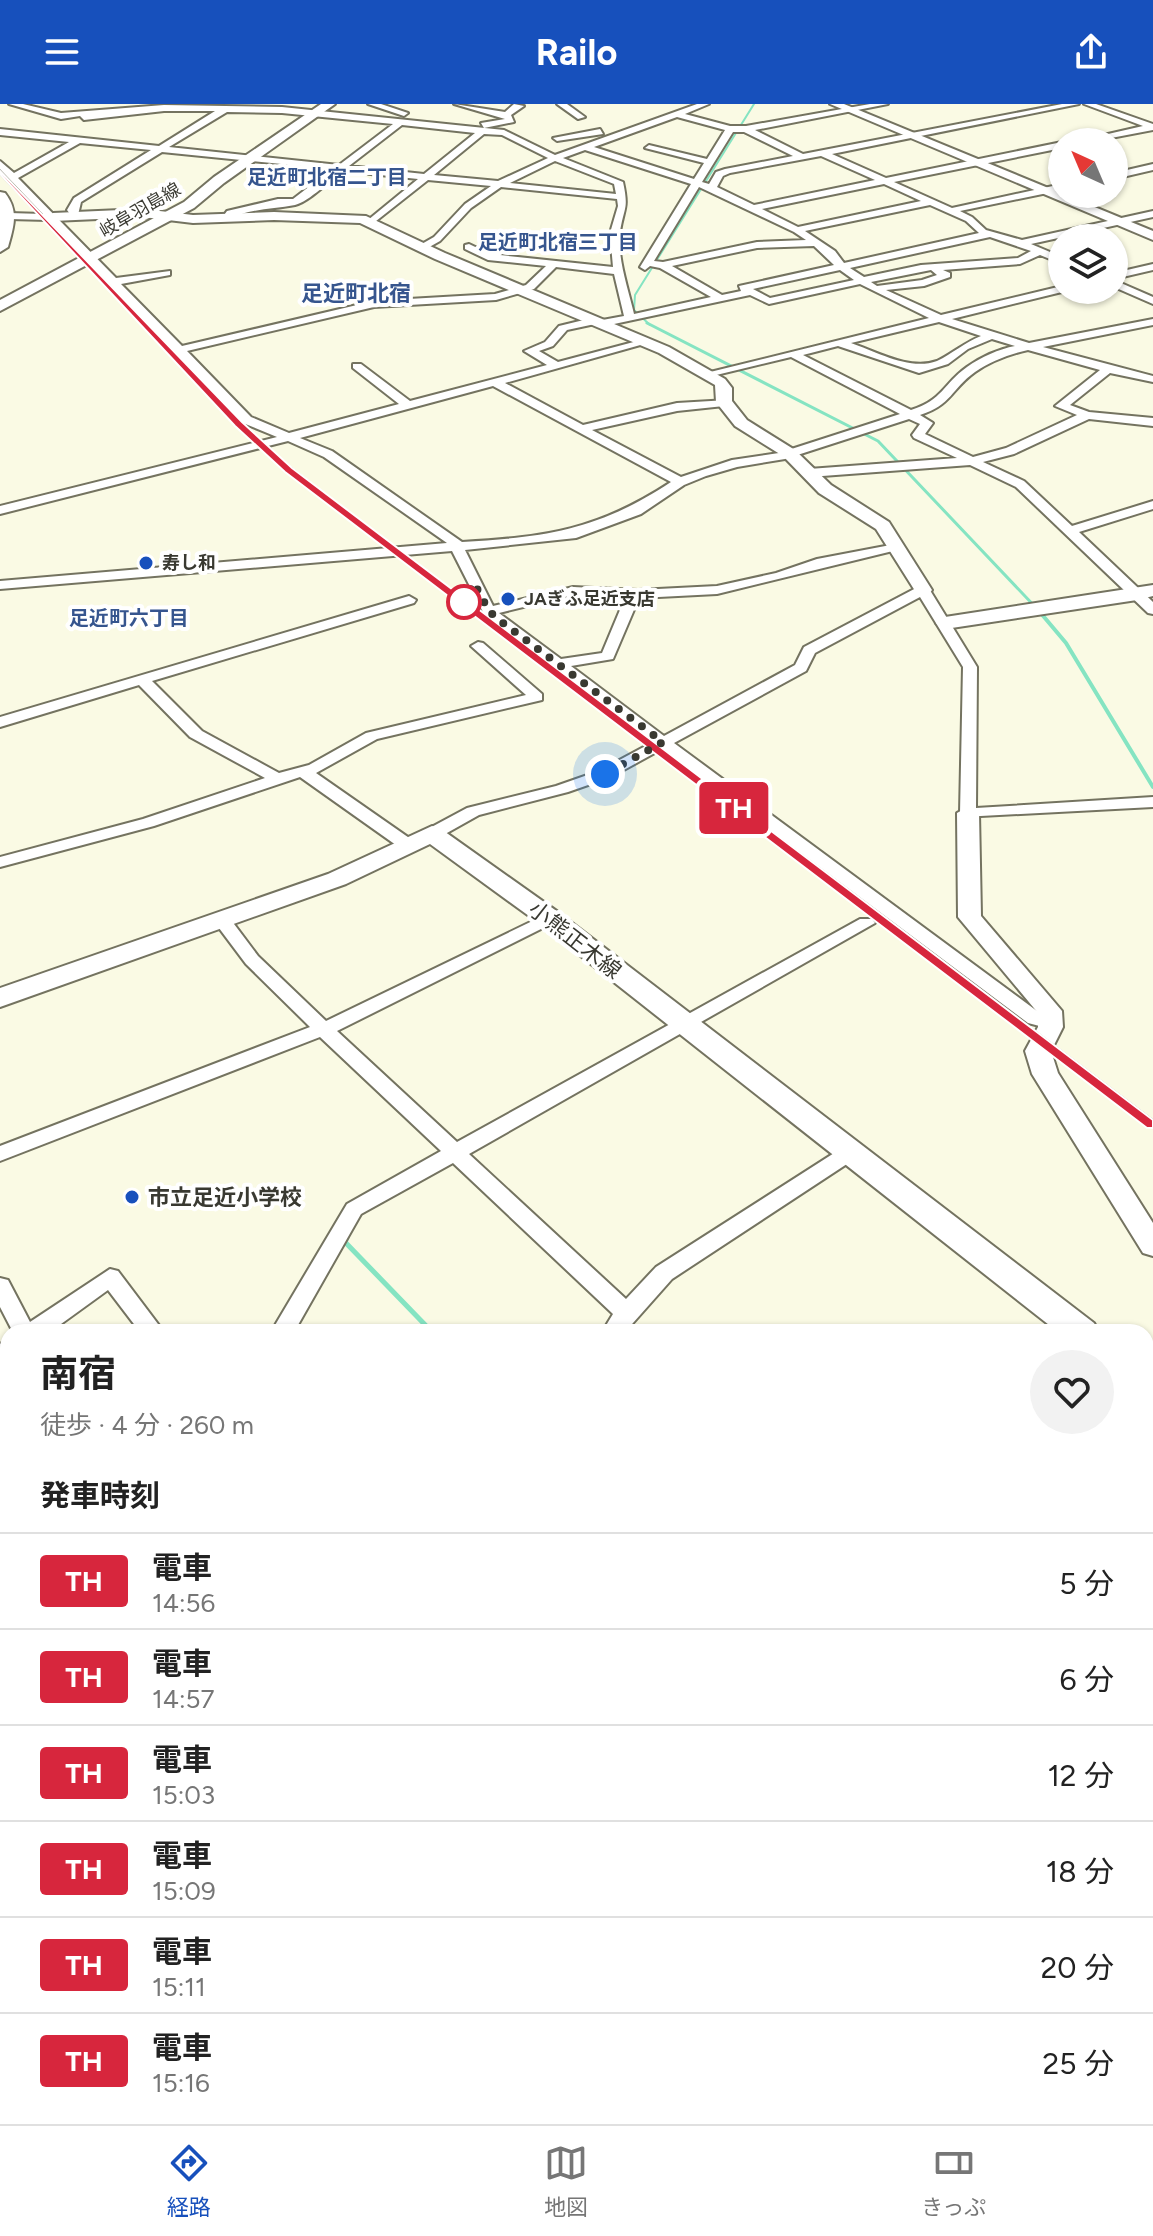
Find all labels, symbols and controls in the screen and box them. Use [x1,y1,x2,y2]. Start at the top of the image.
icon: menu [40,30,84,74]
icon: share [1069,30,1113,74]
text: Railo [536,31,617,74]
north arrow [1048,128,1128,208]
map controls [1048,128,1128,304]
district label: 足近町北宿二丁目 [247,165,407,189]
street label: 岐阜羽島線 [96,178,184,242]
button: layers [1048,224,1128,304]
district label: 足近町北宿三丁目 [478,230,638,254]
district label: 足近町北宿 [301,280,411,307]
place label: 寿し和 [162,552,216,574]
marker: 寿し和 [137,554,155,572]
unlabelled marker [447,585,481,619]
place label: JAぎふ足近支店 [524,588,655,610]
marker: JAぎふ足近支店 [499,590,517,608]
district label: 足近町六丁目 [69,606,189,630]
your location [585,754,625,794]
line badge: TH [698,782,770,834]
text: TH [715,791,753,825]
street label: 小熊正木線 [523,895,627,985]
place label: 市立足近小学校 [148,1184,302,1211]
marker: 市立足近小学校 [123,1188,141,1206]
button: heart [1030,1350,1114,1434]
text: 南宿 [40,1351,116,1397]
text: 徒歩 · 4 分 · 260 m [40,1409,254,1441]
text: 発車時刻 [40,1477,160,1514]
text: 電車 [152,1549,212,1586]
text: TH [65,1564,103,1598]
text: 5 分 [1059,1565,1114,1602]
text: 14:56 [152,1587,215,1619]
text: 電車 [152,1645,212,1682]
text: TH [65,1660,103,1694]
text: 6 分 [1060,1661,1114,1698]
text: 14:57 [152,1683,214,1715]
text: 電車 [152,1741,212,1778]
text: TH [65,1756,103,1790]
text: 12 分 [1047,1757,1114,1794]
text: 15:03 [152,1779,215,1811]
text: 電車 [152,1837,212,1874]
text: TH [65,1852,103,1886]
text: 18 分 [1046,1853,1114,1890]
text: 15:09 [152,1875,216,1907]
text: 電車 [152,1933,212,1970]
text: TH [65,1948,103,1982]
text: 20 分 [1041,1949,1114,1986]
text: 15:11 [152,1971,206,2003]
text: 電車 [152,2029,212,2066]
text: TH [65,2044,103,2078]
text: 25 分 [1043,2045,1114,2082]
text: 15:16 [152,2067,210,2099]
tab: 経路 [167,2141,211,2221]
tab: 地図 [544,2141,588,2221]
tab: きっぷ [921,2141,986,2221]

